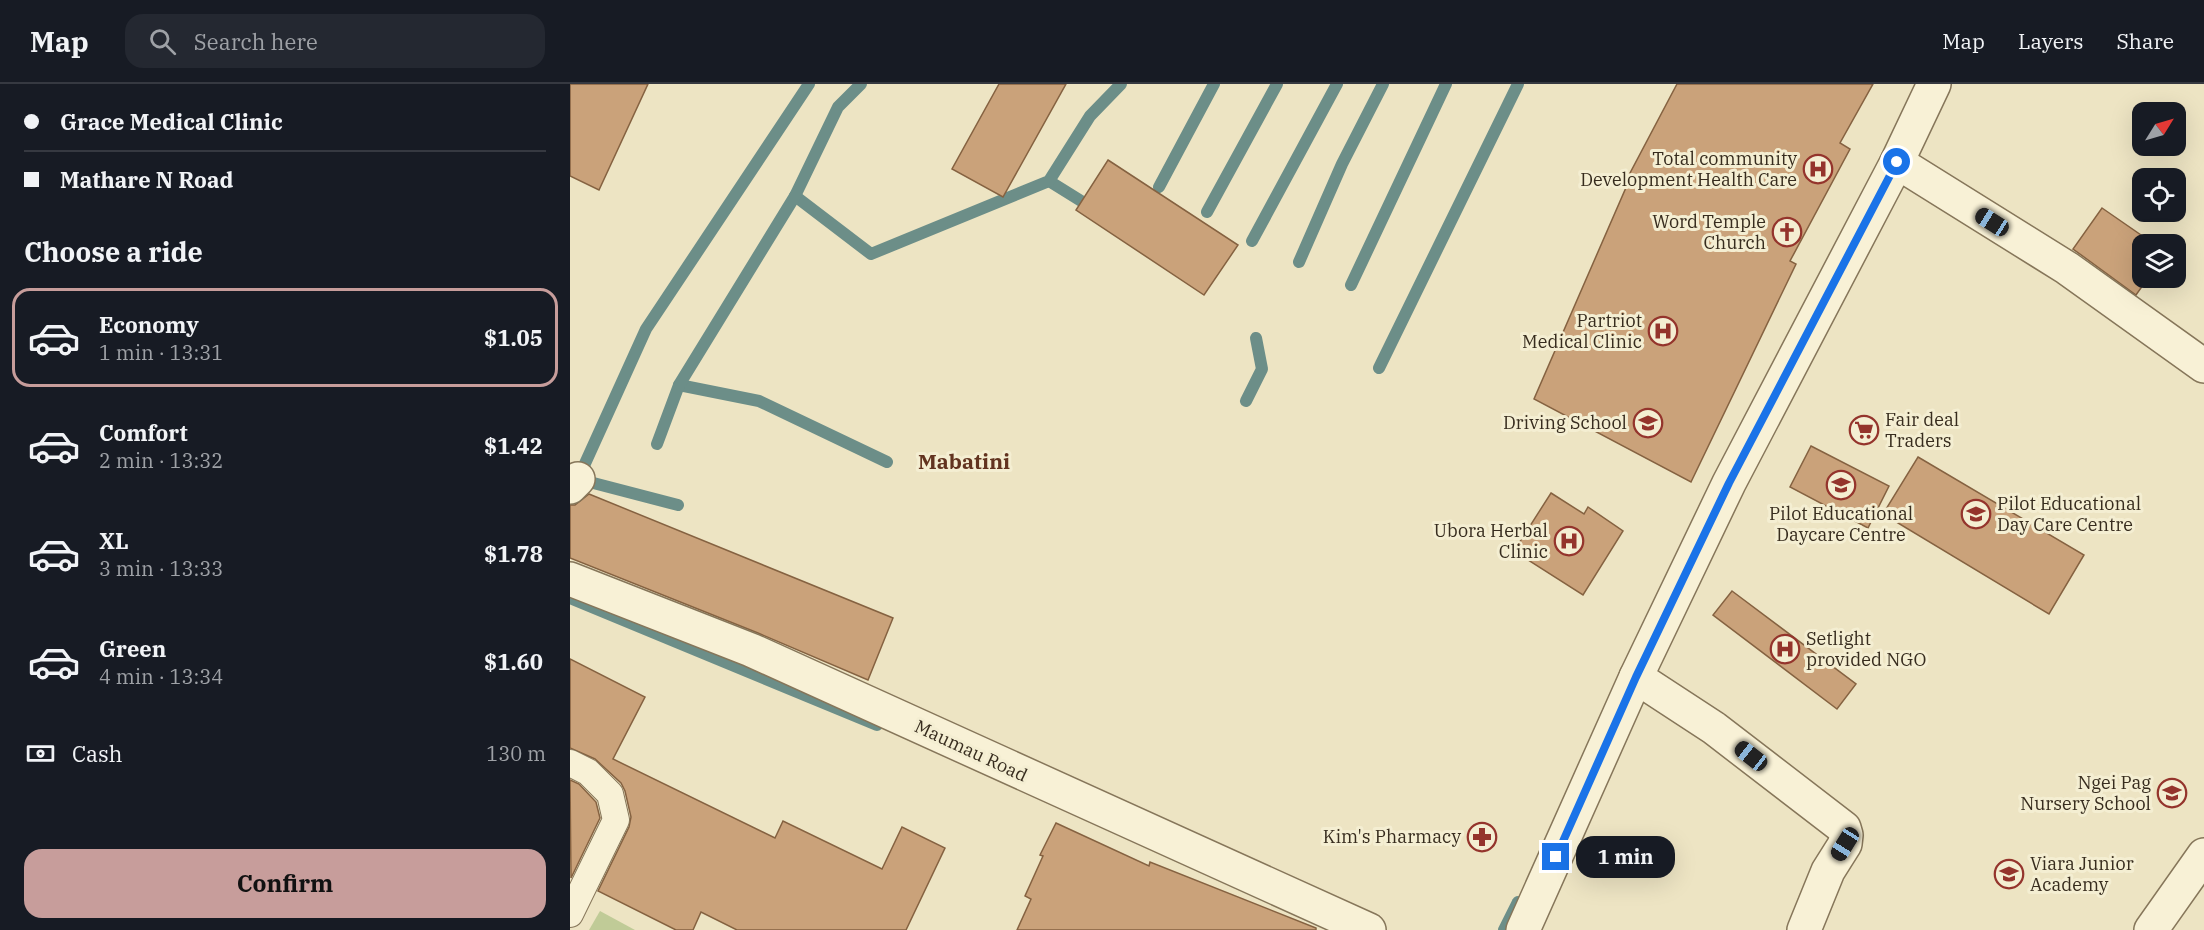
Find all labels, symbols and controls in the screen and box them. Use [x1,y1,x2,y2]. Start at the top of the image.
search box [125,14,545,68]
text: Map [30,23,89,60]
icon: search [146,25,179,58]
text: Search here [194,27,318,56]
text: Map [1942,27,1985,55]
text: Layers [2018,27,2084,55]
text: Share [2117,27,2174,55]
north arrow [2132,102,2186,156]
map controls [2132,102,2186,288]
text: Grace Medical Clinic [60,107,283,136]
place label: Total community Development Health Care [1580,147,1797,191]
route start [1883,148,1910,175]
hospital icon: Total community Development Health Care [1802,153,1834,185]
text: Mathare N Road [60,165,233,194]
button: locate [2132,168,2186,222]
car [1972,205,2012,239]
place label: Word Temple Church [1652,210,1766,254]
church icon: Word Temple Church [1771,216,1803,248]
text: Choose a ride [24,234,203,269]
button: layers [2132,234,2186,288]
place label: Partriot Medical Clinic [1522,309,1642,353]
text: Economy [99,310,199,339]
icon: car [27,311,81,365]
hospital icon: Partriot Medical Clinic [1647,315,1679,347]
text: $1.05 [484,323,543,352]
text: 1 min · 13:31 [99,339,223,366]
school or university icon: Driving School [1632,407,1664,439]
place label: Fair deal Traders [1885,408,1959,452]
place label: Driving School [1503,411,1627,434]
supermarket icon: Fair deal Traders [1848,414,1880,446]
text: Comfort [99,418,188,447]
icon: car [27,419,81,473]
text: $1.42 [484,431,543,460]
text: 2 min · 13:32 [99,447,223,474]
district label: Mabatini [918,447,1010,475]
school or university icon: Pilot Educational Daycare Centre [1825,469,1857,501]
place label: Pilot Educational Day Care Centre [1997,492,2141,536]
school or university icon: Pilot Educational Day Care Centre [1960,498,1992,530]
place label: Pilot Educational Daycare Centre [1769,502,1913,546]
place label: Ubora Herbal Clinic [1434,519,1548,563]
hospital icon: Ubora Herbal Clinic [1553,525,1585,557]
text: XL [99,526,129,555]
icon: car [27,527,81,581]
text: $1.78 [484,539,543,568]
text: 3 min · 13:33 [99,555,223,582]
place label: Setlight provided NGO [1806,627,1926,671]
hospital icon: Setlight provided NGO [1769,633,1801,665]
text: Green [99,634,166,663]
icon: car [27,635,81,689]
text: $1.60 [484,647,543,676]
text: 4 min · 13:34 [99,663,223,690]
street label: Maumau Road [911,714,1031,787]
icon: cash [24,737,57,770]
car [1731,738,1771,774]
text: Cash [72,739,123,768]
text: 130 m [486,740,546,767]
place label: Ngei Pag Nursery School [2020,771,2151,815]
school or university icon: Ngei Pag Nursery School [2156,777,2188,809]
pharmacy icon: Kim's Pharmacy [1466,821,1498,853]
car [1828,824,1862,864]
place label: Kim's Pharmacy [1323,825,1461,848]
callout: 1 min [1577,836,1676,878]
route end [1542,843,1569,870]
text: 1 min [1598,843,1654,870]
button: Confirm [24,849,546,918]
place label: Viara Junior Academy [2030,852,2134,896]
school or university icon: Viara Junior Academy [1993,858,2025,890]

